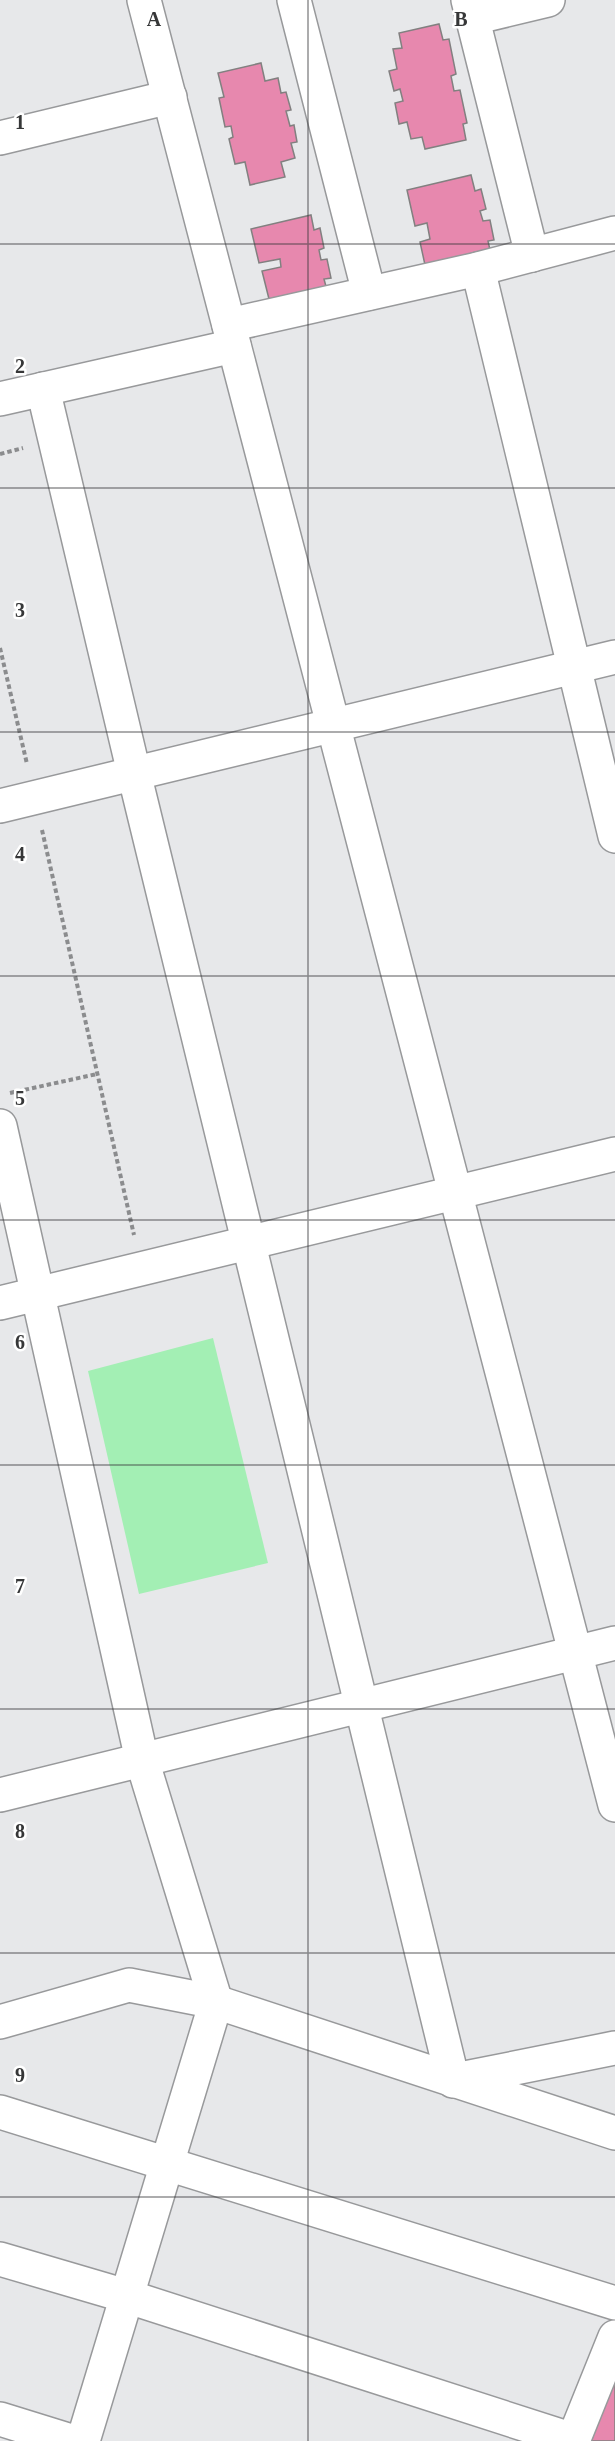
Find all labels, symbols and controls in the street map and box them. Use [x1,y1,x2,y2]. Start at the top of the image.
text: A [147,8,162,30]
text: B [454,8,468,30]
text: 1 [15,111,25,133]
text: 2 [15,355,25,377]
text: 3 [15,599,25,621]
text: 4 [15,843,25,865]
text: 5 [15,1087,25,1109]
text: 6 [15,1331,25,1353]
text: 7 [15,1575,25,1597]
text: 8 [15,1820,25,1842]
text: 9 [15,2064,25,2086]

